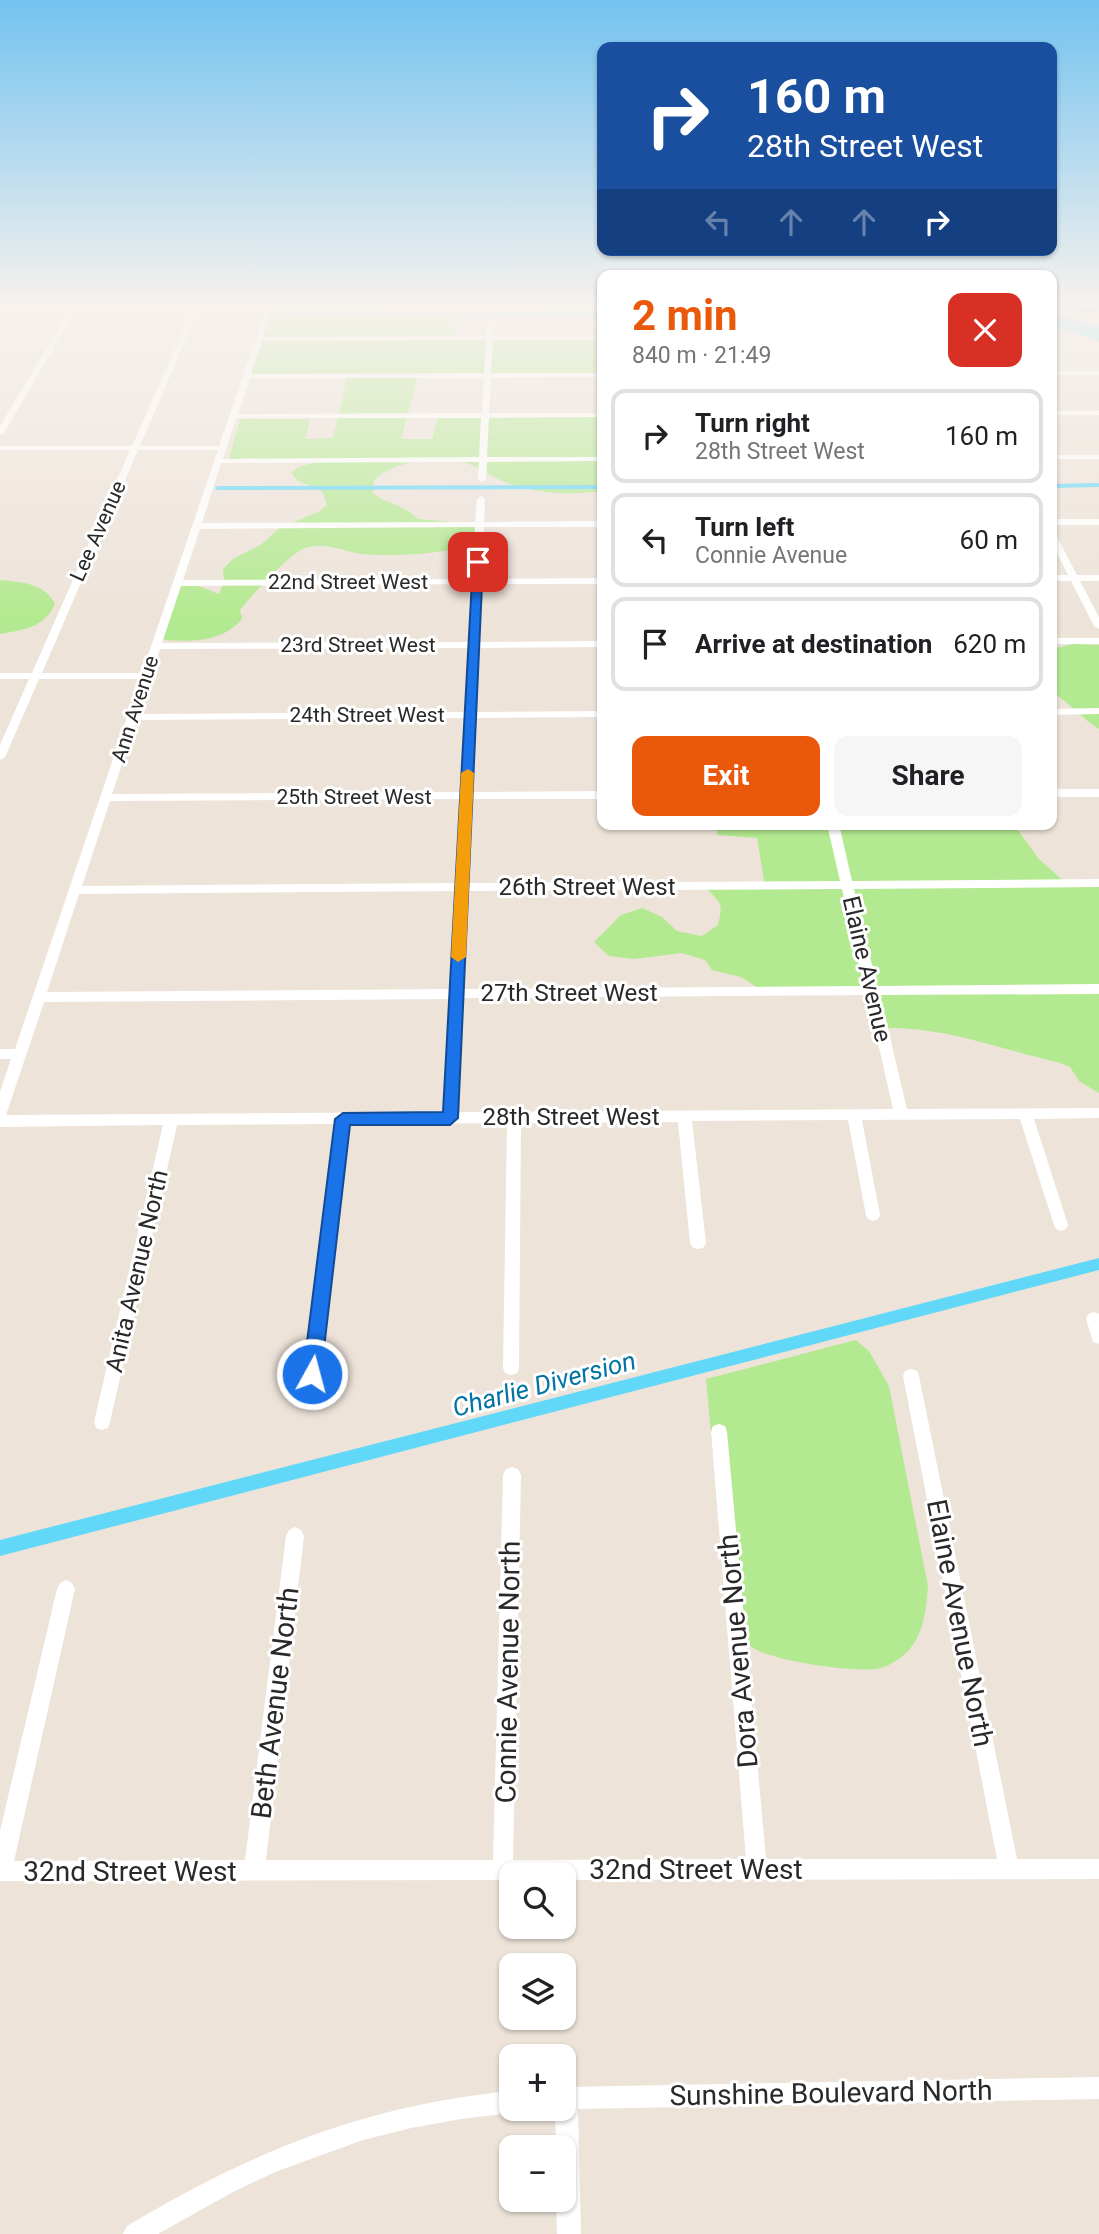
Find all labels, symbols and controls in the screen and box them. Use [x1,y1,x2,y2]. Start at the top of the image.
text: 160 m [747,68,886,125]
icon: right [632,70,723,161]
text: 28th Street West [747,127,983,165]
icon: left [699,203,737,241]
icon: ahead [772,203,810,241]
icon: ahead [845,203,883,241]
icon: right [918,203,956,241]
text: 2 min [632,291,738,340]
button: close [948,293,1022,367]
text: 840 m · 21:49 [632,342,771,369]
text: Turn right [695,408,810,438]
icon: right [636,417,674,455]
text: 160 m [945,421,1018,451]
text: 28th Street West [695,438,865,465]
street label: Lee Avenue [65,477,131,585]
text: Turn left [695,512,794,542]
icon: left [636,521,674,559]
text: 60 m [960,525,1018,555]
pin [448,532,508,592]
text: Connie Avenue [695,542,847,569]
icon: arrive [459,543,497,581]
street label: 22nd Street West [268,570,428,594]
icon: arrive [636,625,674,663]
text: Arrive at destination [695,629,932,659]
text: 620 m [953,629,1026,659]
street label: 23rd Street West [280,633,436,657]
street label: Ann Avenue [106,653,164,765]
street label: 24th Street West [289,703,445,727]
button: Exit [632,736,820,816]
button: Share [834,736,1022,816]
street label: 25th Street West [276,785,432,809]
street label: 26th Street West [498,873,676,901]
street label: Elaine Avenue [837,893,897,1045]
street label: 27th Street West [480,979,658,1007]
street label: 28th Street West [482,1103,660,1131]
street label: Anita Avenue North [100,1167,174,1375]
position arrow [275,1337,349,1411]
water label: Charlie Diversion [449,1345,639,1423]
street label: Elaine Avenue North [920,1497,1000,1749]
street label: Dora Avenue North [711,1533,765,1769]
street label: Connie Avenue North [489,1540,527,1804]
street label: Beth Avenue North [244,1585,306,1821]
street label: 32nd Street West [589,1853,803,1886]
street label: 32nd Street West [23,1855,237,1888]
map controls [499,1862,576,2212]
button: search [499,1862,576,1939]
button: layers [499,1953,576,2030]
button: + [499,2044,576,2121]
street label: Sunshine Boulevard North [669,2074,993,2112]
button: − [499,2135,576,2212]

